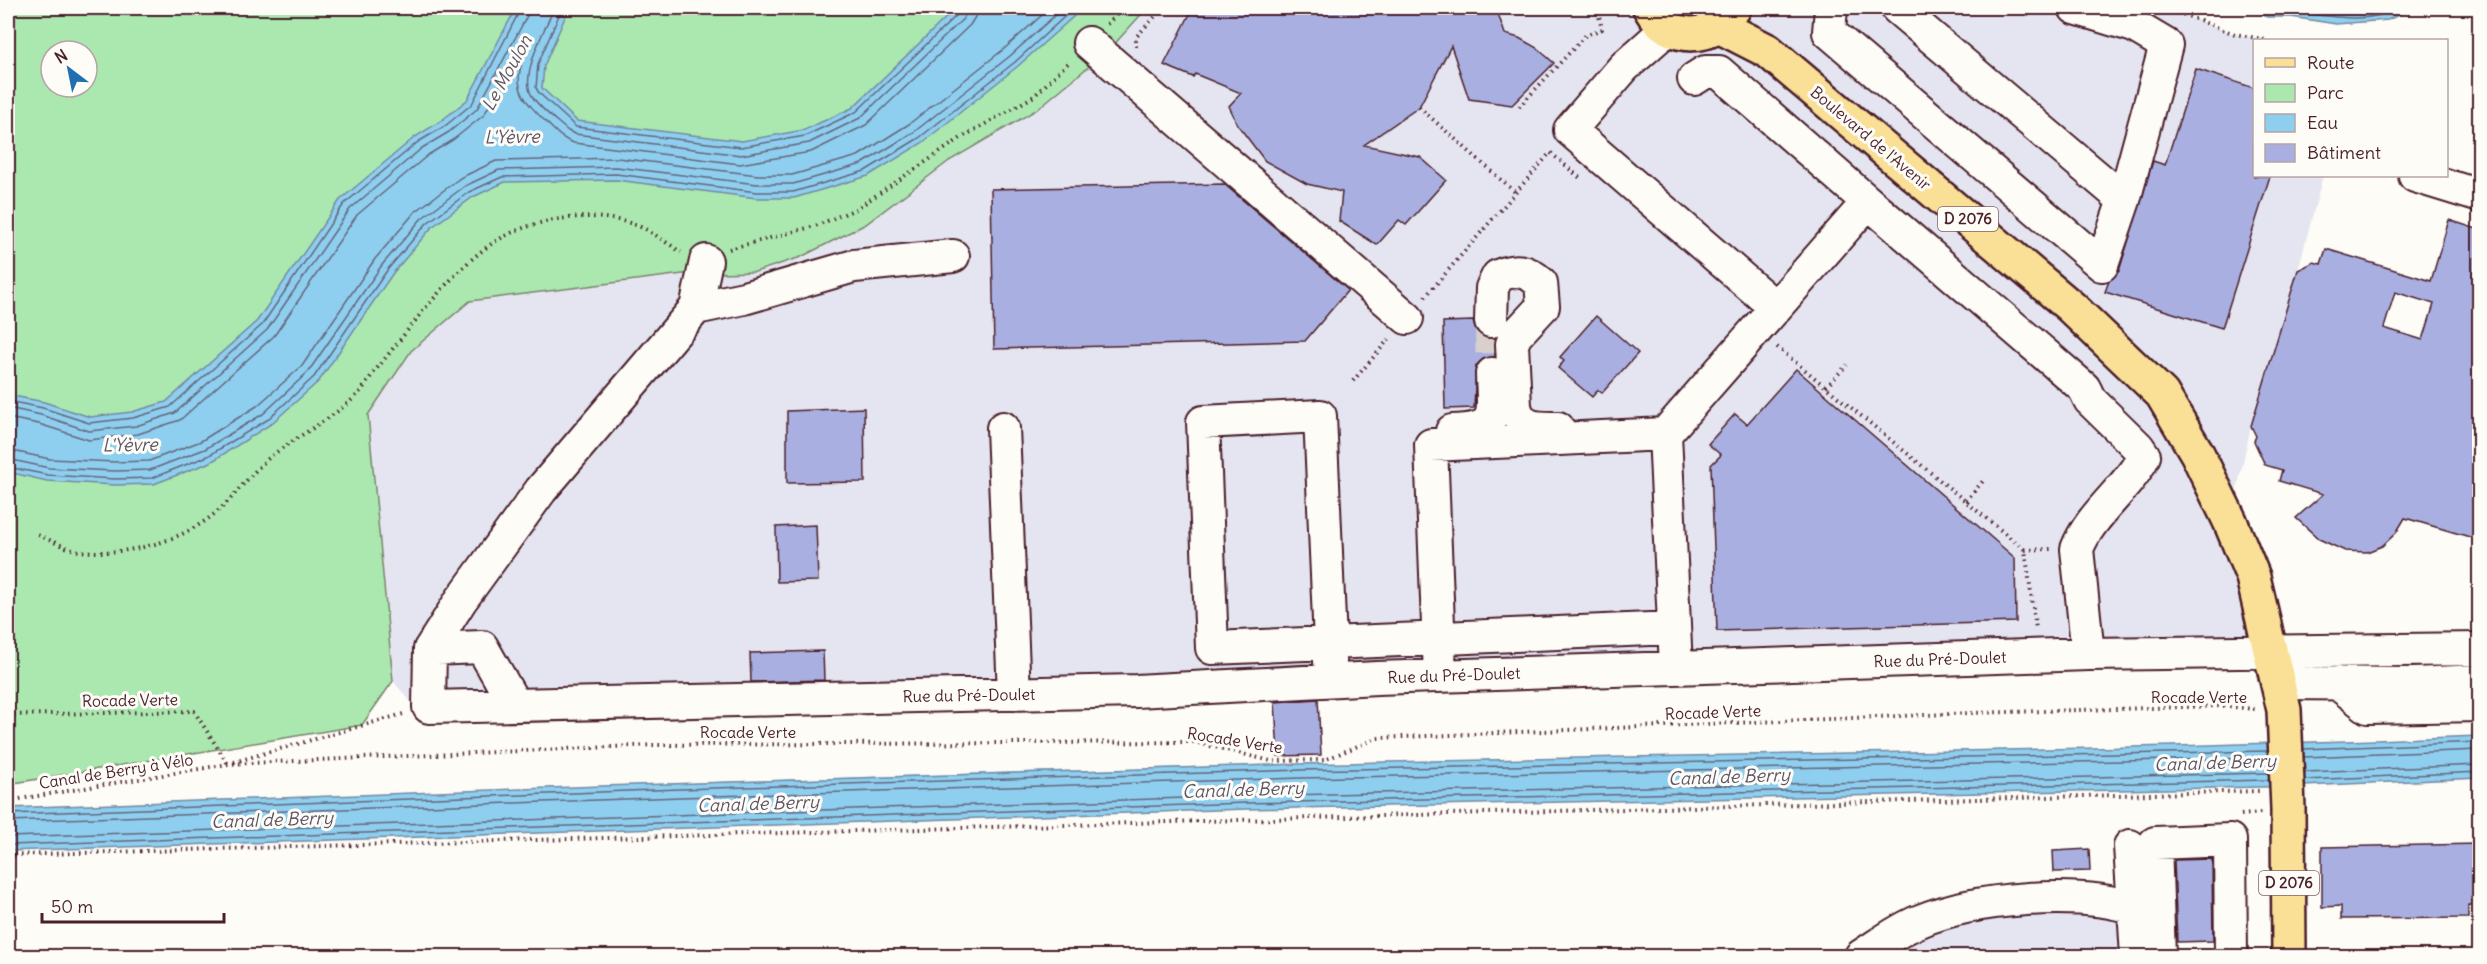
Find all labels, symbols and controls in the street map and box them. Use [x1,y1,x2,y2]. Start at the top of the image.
water label: Le Moulon [476,30,537,115]
north arrow [39,39,99,99]
legend [2253,39,2448,177]
text: N [51,45,71,68]
text: Route [2307,51,2355,74]
text: Parc [2307,81,2344,104]
street label: Boulevard de l'Avenir [1807,82,1936,195]
text: Eau [2307,111,2338,134]
water label: L'Yèvre [484,124,541,148]
text: Bâtiment [2307,141,2381,164]
road number: D 2076 [1938,207,1998,231]
water label: L'Yèvre [102,432,159,456]
street label: Rue du Pré-Doulet [1873,647,2007,671]
street label: Rue du Pré-Doulet [1387,663,1521,687]
street label: Rue du Pré-Doulet [902,684,1036,706]
street label: Rocade Verte [2151,687,2247,707]
street label: Rocade Verte [82,689,178,711]
street label: Rocade Verte [1665,700,1761,724]
street label: Rocade Verte [700,722,796,742]
street label: Rocade Verte [1186,723,1284,757]
street label: Canal de Berry à Vélo [38,749,194,793]
water label: Canal de Berry [2154,749,2278,776]
water label: Canal de Berry [1668,763,1792,790]
water label: Canal de Berry [1182,776,1306,803]
water label: Canal de Berry [697,790,821,817]
water label: Canal de Berry [211,806,335,833]
road number: D 2076 [2259,871,2319,895]
scale bar [42,886,224,924]
text: 50 m [51,895,93,918]

